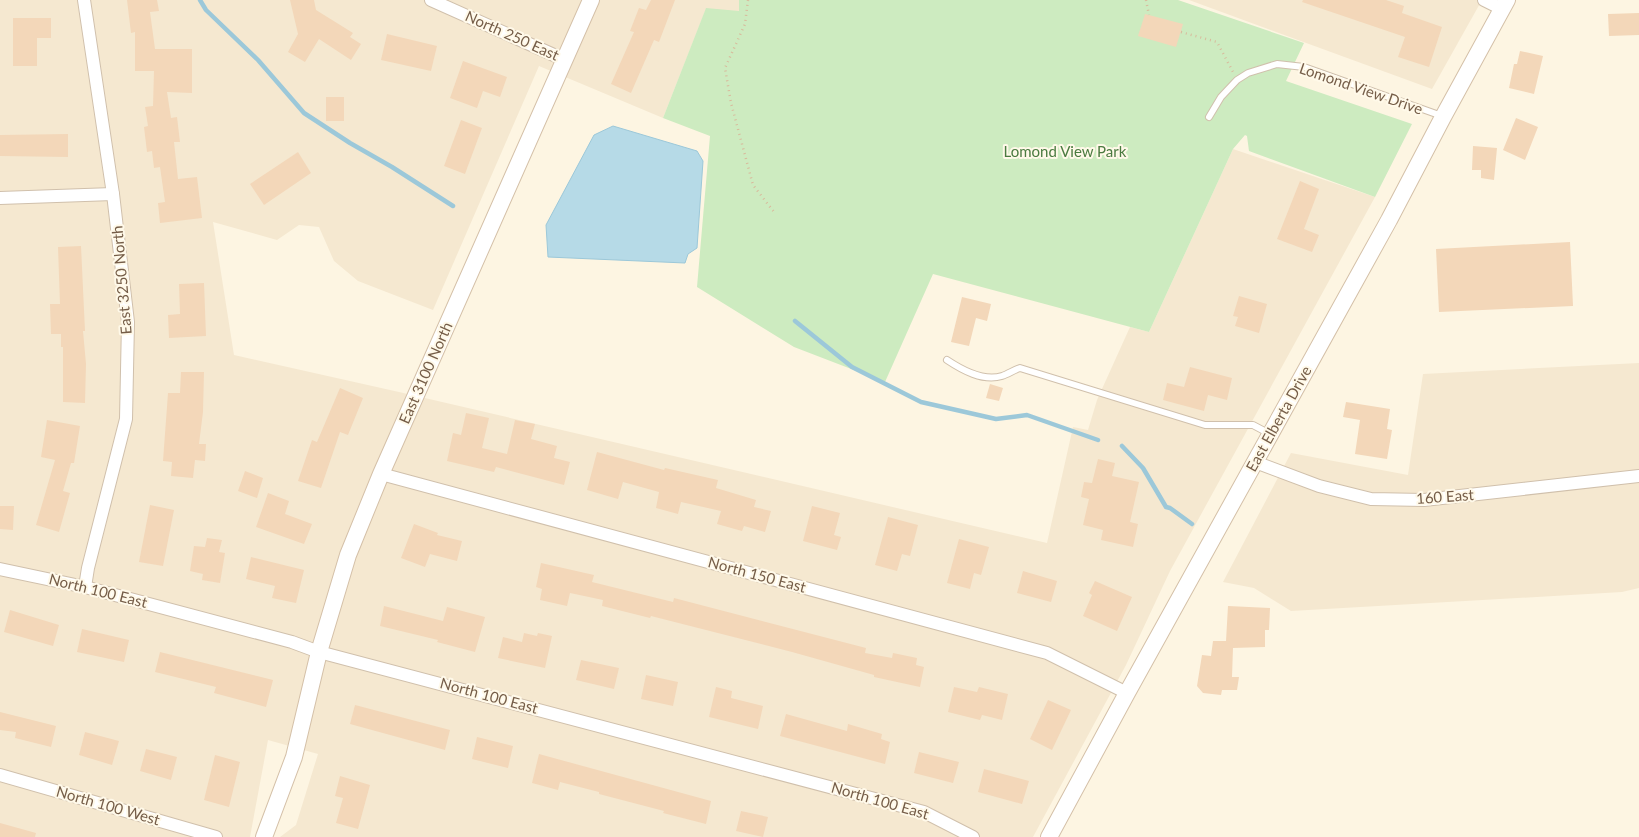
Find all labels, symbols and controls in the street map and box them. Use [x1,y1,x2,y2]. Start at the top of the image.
street label: North 250 East [463,6,563,64]
street label: Lomond View Drive [1297,59,1425,118]
park label: Lomond View Park [1004,142,1127,160]
street label: East 3250 North [107,225,135,335]
street label: East 3100 North [395,319,456,426]
street label: East Elberta Drive [1242,362,1315,475]
street label: 160 East [1415,485,1475,507]
street label: North 150 East [706,552,809,596]
street label: North 100 East [47,569,150,611]
street label: North 100 East [438,673,541,717]
street label: North 100 East [829,778,932,823]
street label: North 100 West [54,782,163,829]

